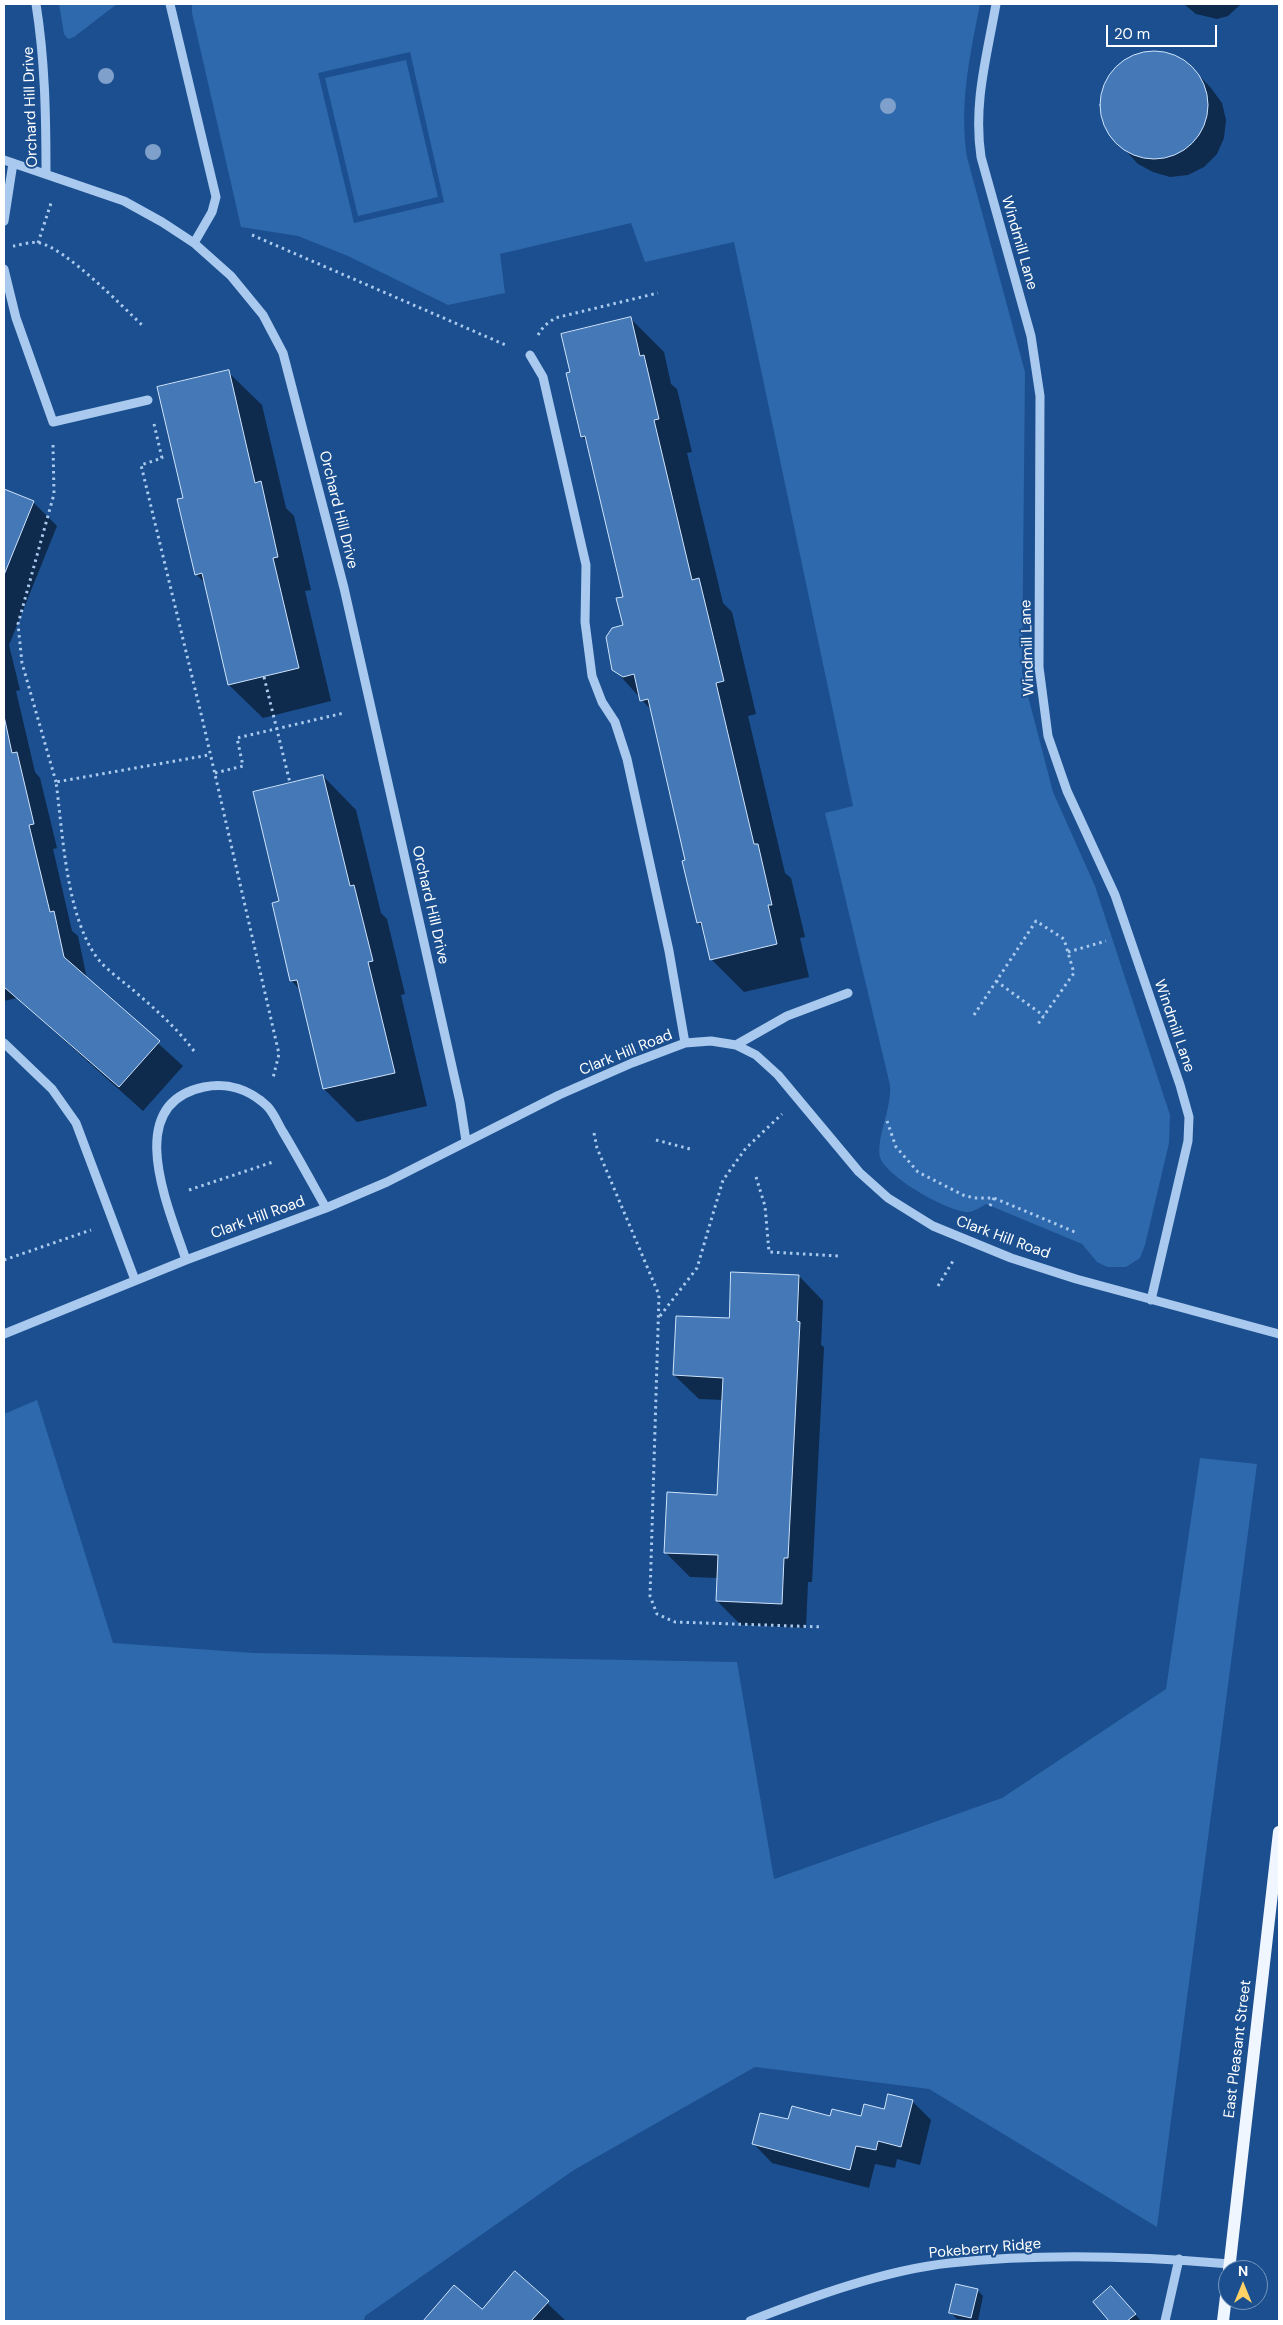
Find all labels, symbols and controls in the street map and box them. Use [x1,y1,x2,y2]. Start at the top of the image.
scale bar [1108,15,1219,47]
text: 20 m [1114,24,1150,44]
street label: Orchard Hill Drive [20,46,42,168]
street label: Windmill Lane [997,194,1041,292]
street label: Orchard Hill Drive [315,449,361,571]
street label: Windmill Lane [1017,599,1039,697]
street label: Orchard Hill Drive [408,844,452,966]
street label: Windmill Lane [1150,977,1198,1075]
street label: Clark Hill Road [577,1026,675,1080]
street label: Clark Hill Road [209,1193,307,1243]
street label: Clark Hill Road [954,1213,1052,1263]
street label: East Pleasant Street [1221,1979,1255,2119]
street label: Pokeberry Ridge [928,2235,1042,2263]
north arrow [1218,2260,1268,2310]
text: N [1238,2262,1248,2280]

